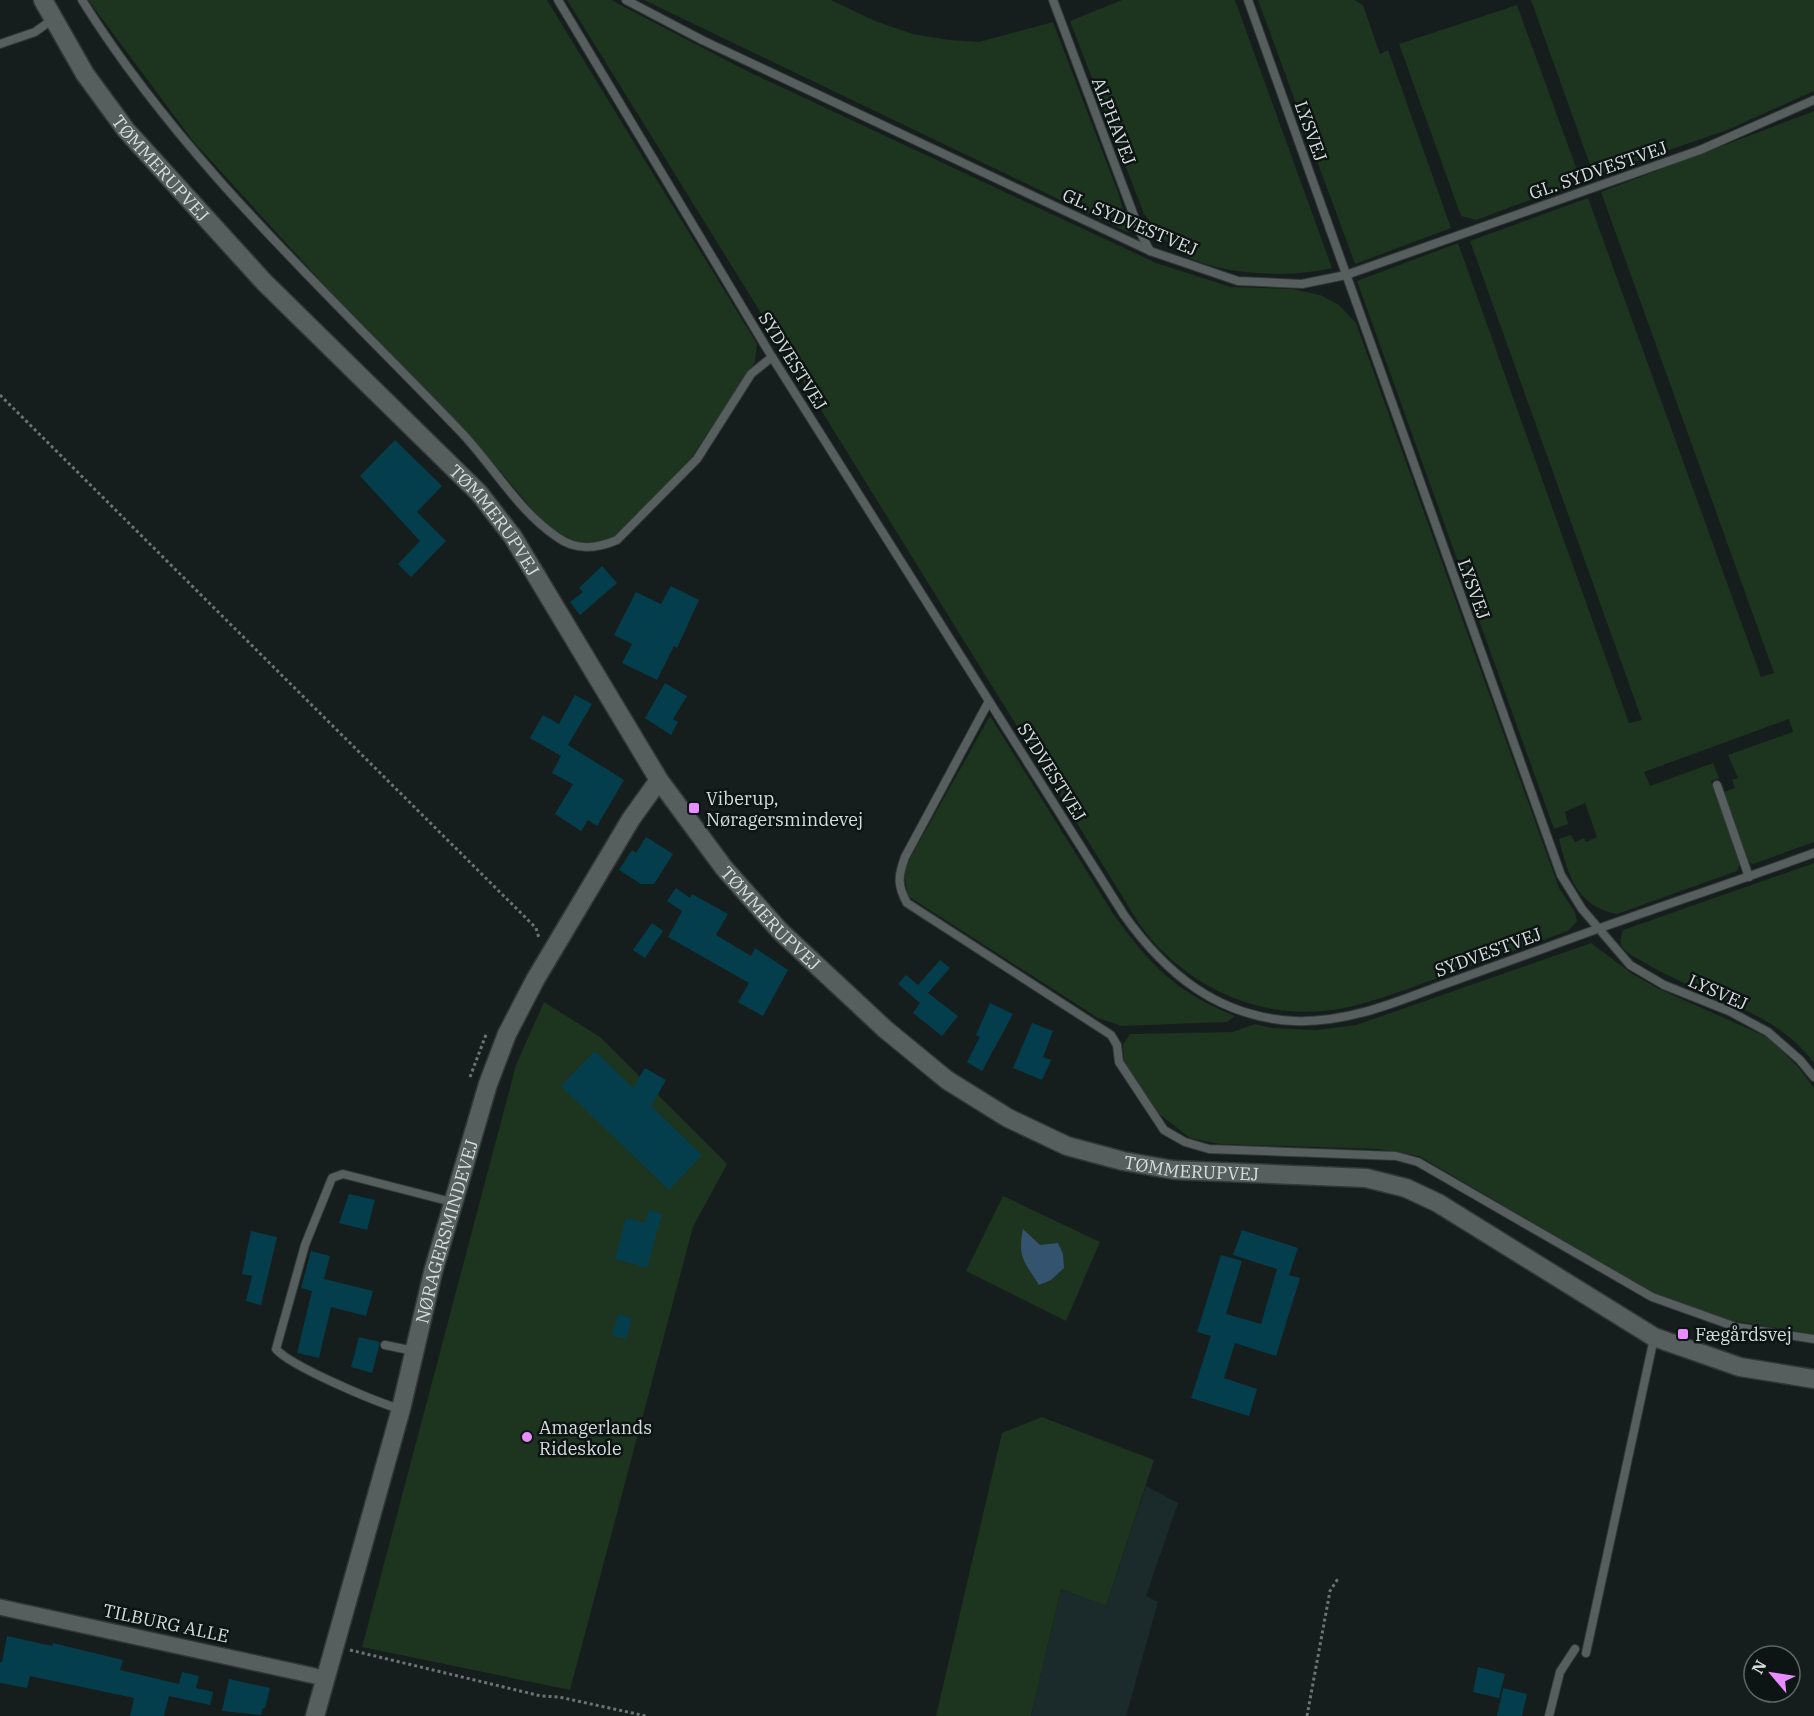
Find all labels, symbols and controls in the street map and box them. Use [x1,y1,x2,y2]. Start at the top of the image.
street label: ALPHAVEJ [1087,74,1141,168]
street label: LYSVEJ [1289,98,1333,164]
street label: TØMMERUPVEJ [107,110,215,226]
street label: GL. SYDVESTVEJ [1526,136,1670,204]
street label: GL. SYDVESTVEJ [1059,183,1201,261]
street label: SYDVESTVEJ [754,308,832,414]
street label: TØMMERUPVEJ [445,459,545,580]
street label: LYSVEJ [1452,556,1496,622]
street label: SYDVESTVEJ [1013,719,1091,825]
place label: Viberup, Nøragersmindevej [706,787,863,831]
marker: Viberup, Nøragersmindevej [687,801,701,815]
street label: TØMMERUPVEJ [716,861,826,975]
street label: SYDVESTVEJ [1432,922,1544,982]
street label: LYSVEJ [1685,969,1751,1015]
street label: NØRAGERSMINDEVEJ [410,1137,483,1326]
street label: TØMMERUPVEJ [1122,1150,1260,1185]
place label: Fægårdsvej [1695,1323,1792,1346]
marker: Fægårdsvej [1676,1327,1690,1341]
place label: Amagerlands Rideskole [539,1416,652,1460]
marker: Amagerlands Rideskole [520,1430,534,1444]
street label: TILBURG ALLE [101,1598,231,1648]
north arrow [1742,1644,1802,1704]
text: N [1747,1656,1771,1677]

